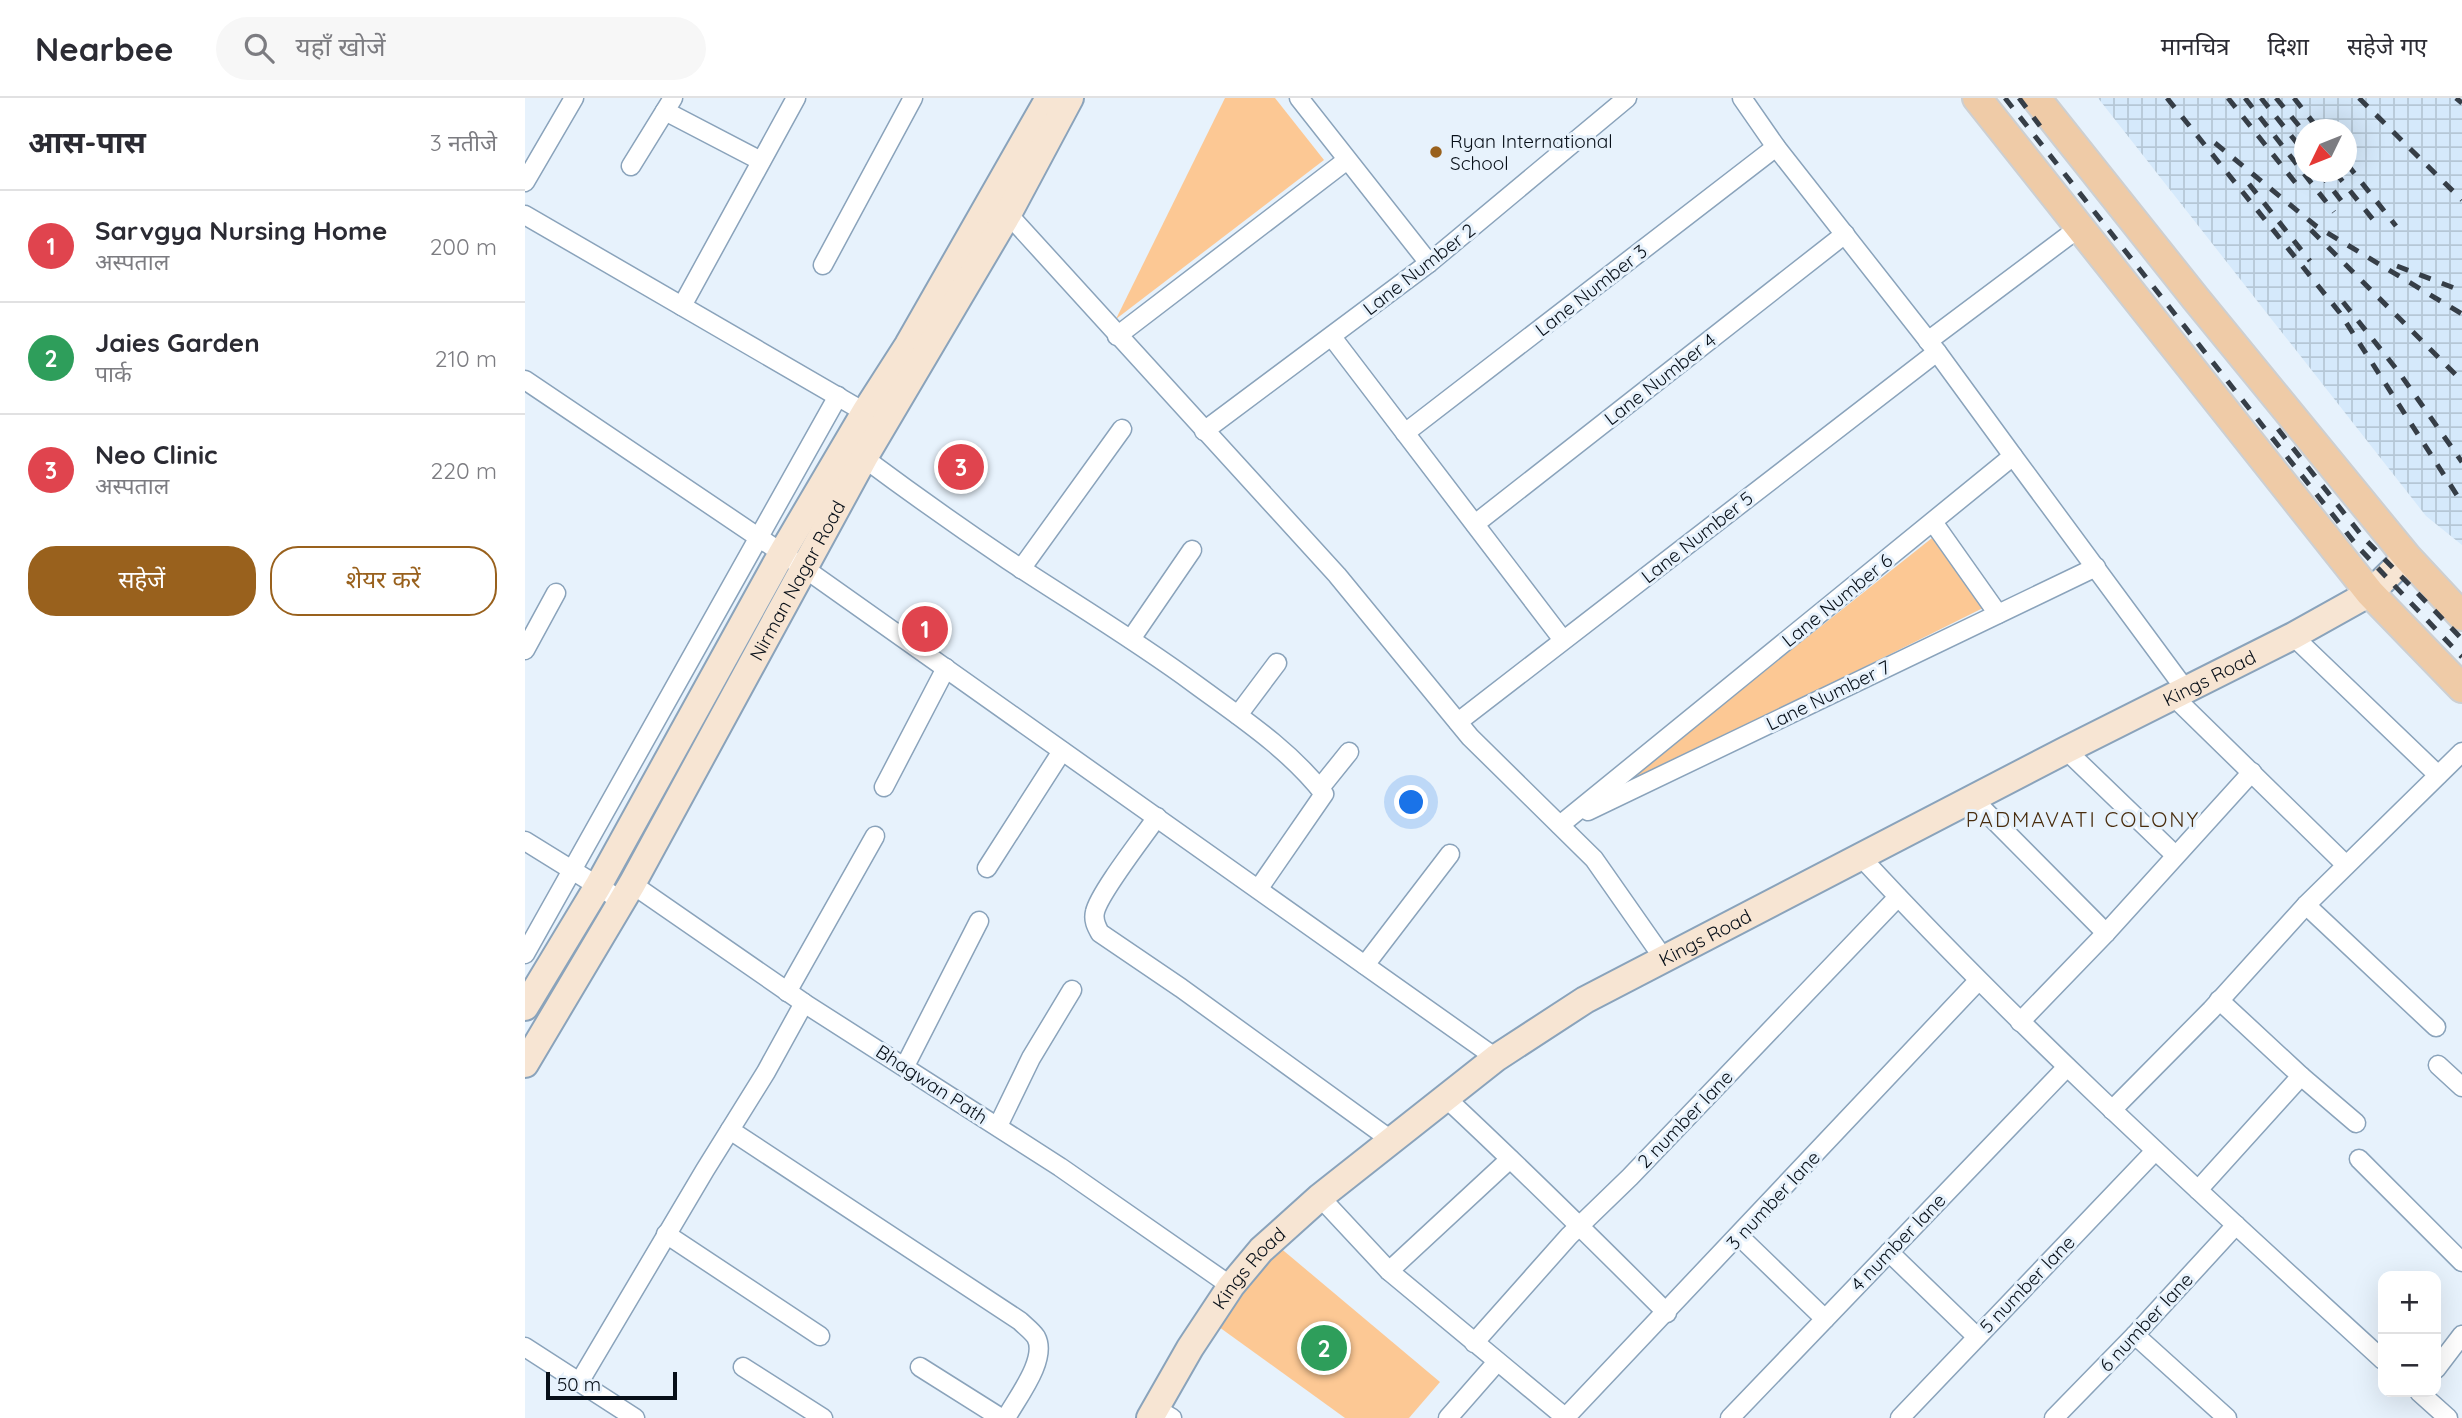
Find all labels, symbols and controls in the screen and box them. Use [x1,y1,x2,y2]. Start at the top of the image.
search box [216,17,706,80]
text: Nearbee [35,28,174,69]
icon: search [240,29,278,67]
text: यहाँ खोजें [296,30,386,63]
text: मानचित्र [2161,31,2229,61]
text: दिशा [2267,31,2309,61]
text: सहेजे गए [2347,31,2427,61]
north arrow [2294,119,2357,182]
text: आस-पास [28,123,146,161]
text: 3 नतीजे [430,128,497,157]
place label: Ryan International School [1450,129,1613,175]
marker: Ryan International School [1428,144,1444,160]
text: Sarvgya Nursing Home [95,214,387,247]
street label: Lane Number 2 [1358,218,1480,320]
text: 1 [47,232,55,261]
text: 200 m [430,232,497,261]
street label: Lane Number 3 [1530,239,1652,341]
text: अस्पताल [95,247,169,276]
text: Jaies Garden [95,326,260,359]
street label: Lane Number 4 [1599,328,1721,430]
text: 2 [44,344,58,373]
text: 210 m [435,344,497,373]
text: पार्क [95,359,132,388]
text: Neo Clinic [95,438,218,471]
pin: 3 [938,441,984,493]
text: 3 [45,456,57,485]
text: 220 m [431,456,497,485]
text: अस्पताल [95,471,169,500]
street label: Lane Number 5 [1636,486,1758,588]
street label: Nirman Nagar Road [744,496,851,665]
button: सहेजें [28,546,256,616]
button: शेयर करें [270,546,497,616]
street label: Lane Number 6 [1777,548,1897,652]
pin: 1 [902,603,948,655]
street label: Kings Road [2159,645,2260,711]
street label: Lane Number 7 [1762,655,1894,735]
your location [1394,785,1428,819]
district label: PADMAVATI COLONY [1966,806,2200,832]
street label: Kings Road [1655,904,1755,971]
street label: Bhagwan Path [872,1039,992,1129]
street label: 2 number lane [1632,1065,1738,1173]
street label: 3 number lane [1721,1146,1825,1254]
street label: 4 number lane [1845,1188,1951,1296]
street label: Kings Road [1207,1222,1290,1314]
street label: 5 number lane [1974,1230,2080,1338]
street label: 6 number lane [2094,1267,2198,1377]
map controls [2378,1271,2441,1397]
button: + [2378,1271,2441,1334]
pin: 2 [1301,1322,1347,1374]
button: − [2378,1334,2441,1397]
scale bar [546,1369,677,1401]
text: 50 m [557,1372,601,1396]

